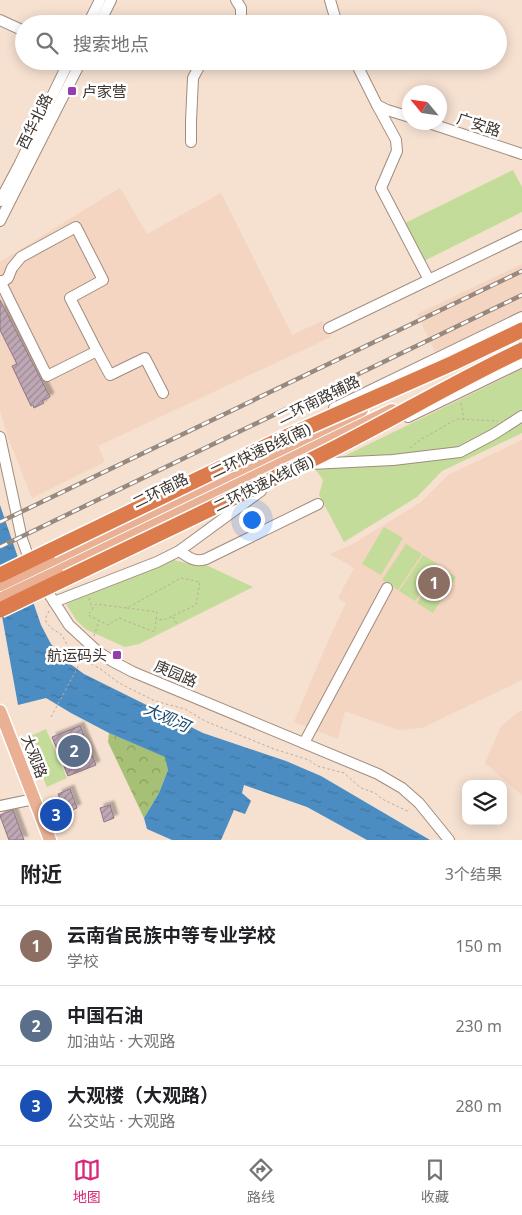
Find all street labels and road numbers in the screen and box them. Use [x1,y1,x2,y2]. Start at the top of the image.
street label: 西华北路 [12,90,56,152]
street label: 广安路 [455,108,503,140]
street label: 二环南路辅路 [273,370,363,428]
street label: 二环快速B线(南) [206,418,314,482]
street label: 二环快速A线(南) [210,450,316,516]
street label: 二环南路 [129,468,191,512]
street label: 庚园路 [151,655,201,691]
street label: 大观路 [18,731,52,781]

